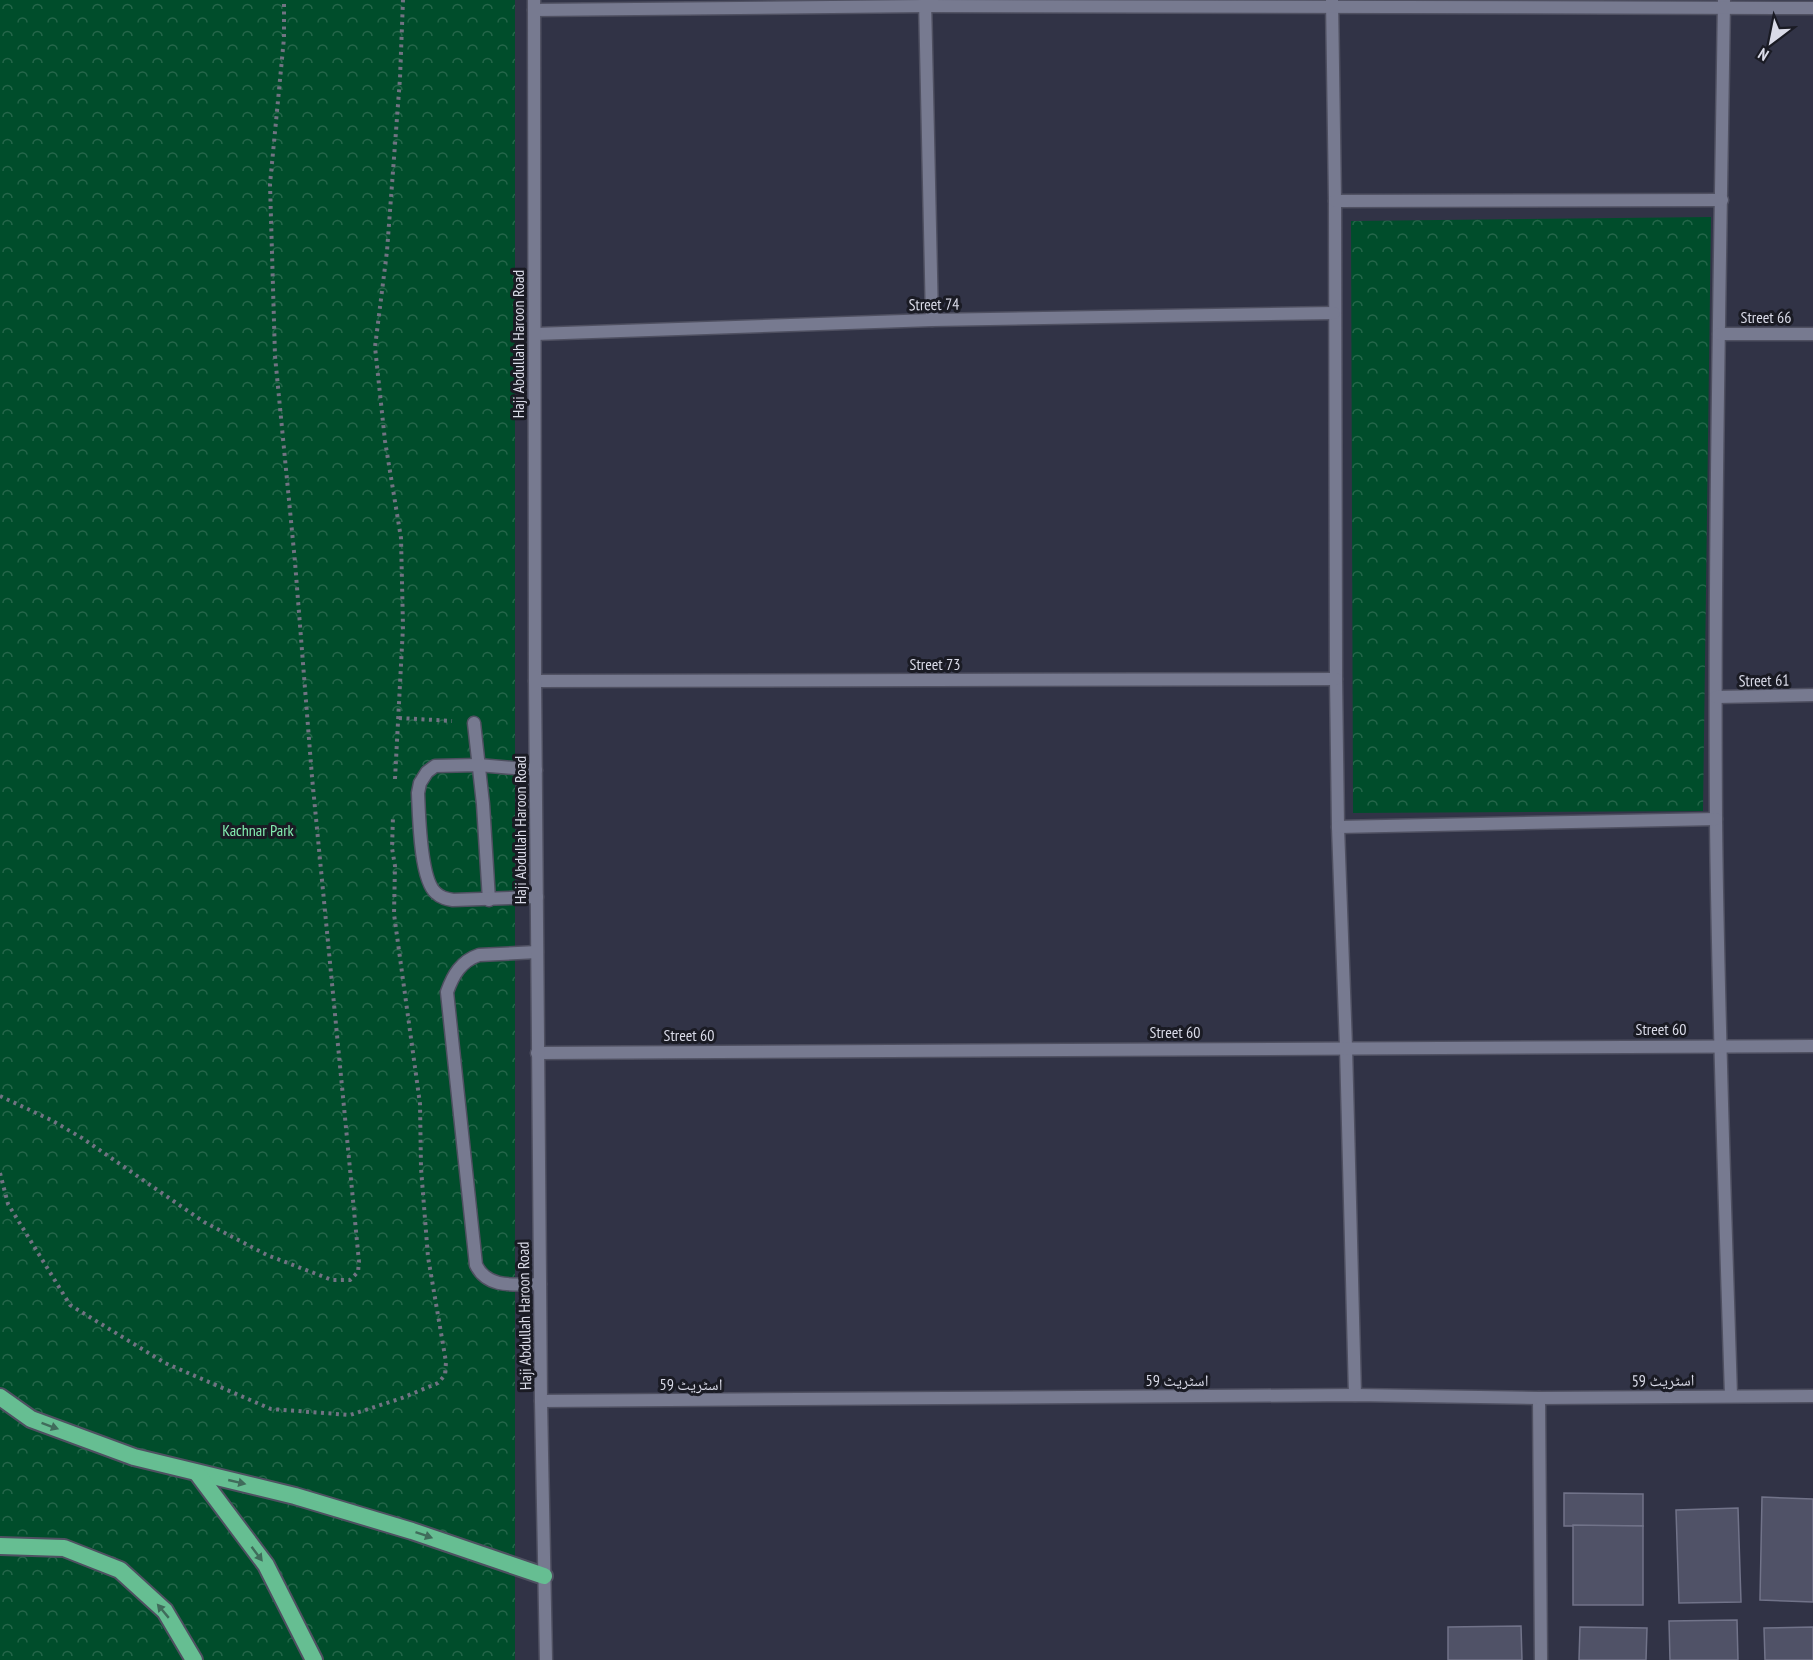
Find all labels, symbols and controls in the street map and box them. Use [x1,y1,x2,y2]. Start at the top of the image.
north arrow [1741,12,1801,72]
text: N [1754,44,1772,65]
street label: Haji Abdullah Haroon Road [508,270,528,418]
street label: Street 74 [908,294,960,314]
street label: Street 66 [1741,307,1791,327]
street label: Street 73 [910,654,960,674]
street label: Street 61 [1738,670,1790,690]
street label: Haji Abdullah Haroon Road [510,756,530,904]
park label: Kachnar Park [222,820,295,840]
street label: Street 60 [1636,1019,1686,1039]
street label: Street 60 [1150,1022,1200,1042]
street label: Street 60 [664,1025,714,1045]
street label: Haji Abdullah Haroon Road [513,1242,535,1390]
street label: اسٹریٹ 59 [1631,1369,1695,1391]
street label: اسٹریٹ 59 [1146,1370,1208,1390]
street label: اسٹریٹ 59 [660,1374,722,1394]
one-way arrow [41,1422,59,1432]
one-way arrow [228,1478,246,1488]
one-way arrow [416,1531,434,1540]
one-way arrow [251,1545,263,1561]
one-way arrow [156,1603,170,1618]

